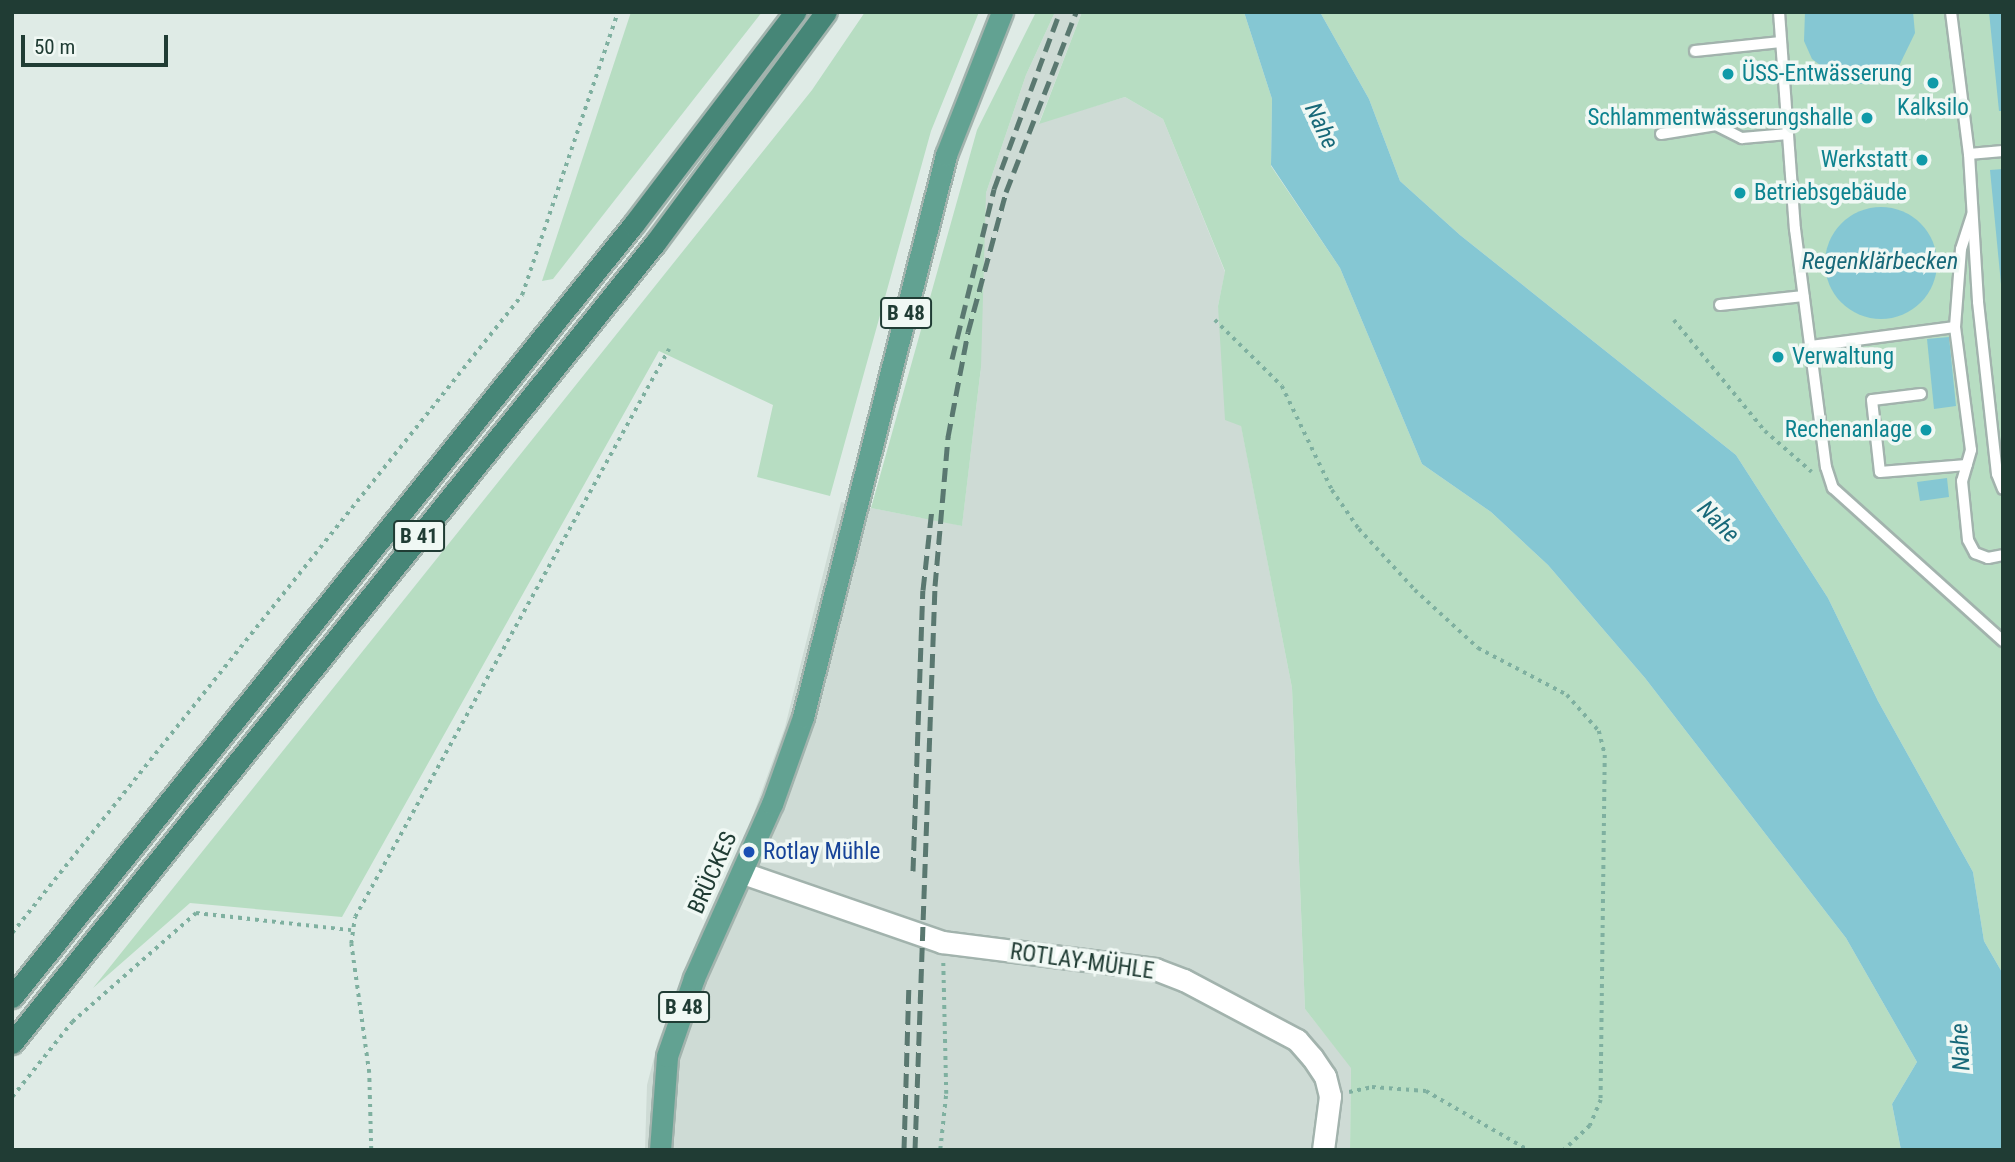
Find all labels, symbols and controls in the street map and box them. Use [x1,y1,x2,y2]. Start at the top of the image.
scale bar [24,21,172,65]
text: 50 m [34,35,75,59]
place label: ÜSS-Entwässerung [1742,60,1912,88]
marker: ÜSS-Entwässerung [1720,66,1736,82]
marker: Kalksilo [1925,75,1941,91]
place label: Kalksilo [1897,94,1969,122]
water label: Nahe [1298,98,1344,154]
place label: Schlammentwässerungshalle [1587,104,1853,132]
marker: Schlammentwässerungshalle [1859,110,1875,126]
place label: Werkstatt [1821,146,1908,174]
marker: Werkstatt [1914,152,1930,168]
place label: Betriebsgebäude [1754,179,1907,207]
marker: Betriebsgebäude [1732,185,1748,201]
water label: Regenklärbecken [1802,248,1958,276]
road number: B 48 [880,296,932,330]
place label: Verwaltung [1792,343,1894,371]
marker: Verwaltung [1770,349,1786,365]
place label: Rechenanlage [1785,416,1912,444]
marker: Rechenanlage [1918,422,1934,438]
water label: Nahe [1691,495,1745,549]
road number: B 41 [393,518,445,554]
street label: BRÜCKES [683,828,743,918]
place label: Rotlay Mühle [763,838,880,866]
marker: Rotlay Mühle [741,844,757,860]
street label: ROTLAY-MÜHLE [1008,938,1156,986]
road number: B 48 [658,990,710,1024]
water label: Nahe [1945,1022,1977,1072]

